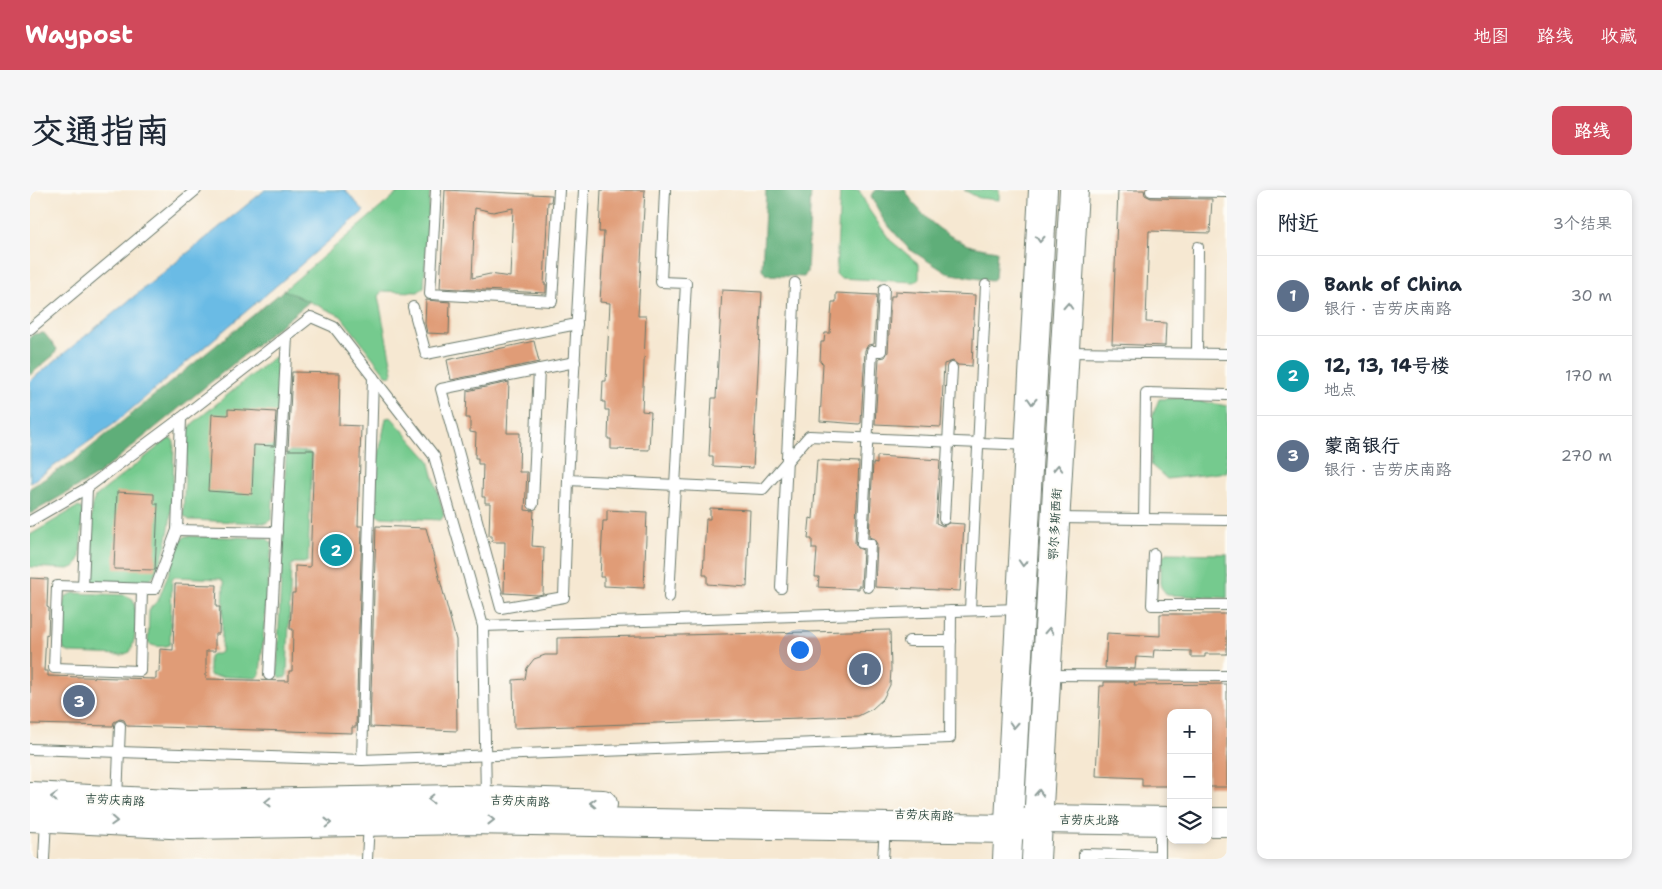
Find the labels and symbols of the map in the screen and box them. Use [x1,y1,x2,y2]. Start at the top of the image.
one-way arrow [1035,235,1046,243]
one-way arrow [1062,302,1073,310]
one-way arrow [1026,397,1037,405]
one-way arrow [1053,464,1064,472]
street label: 鄂尔多斯西街 [1045,488,1065,560]
pin: 2 [320,531,352,569]
one-way arrow [1018,559,1029,567]
one-way arrow [1043,626,1054,634]
your location [787,637,813,663]
pin: 1 [849,650,881,688]
pin: 3 [63,682,95,720]
one-way arrow [1009,722,1020,730]
one-way arrow [1034,789,1045,797]
street label: 吉劳庆南路 [85,790,145,810]
one-way arrow [49,791,57,802]
street label: 吉劳庆南路 [490,792,550,810]
one-way arrow [427,794,434,804]
one-way arrow [264,797,272,808]
one-way arrow [589,798,597,809]
street label: 吉劳庆南路 [894,806,954,824]
street label: 吉劳庆北路 [1059,811,1119,829]
one-way arrow [487,815,495,826]
one-way arrow [110,816,118,827]
one-way arrow [325,817,333,828]

